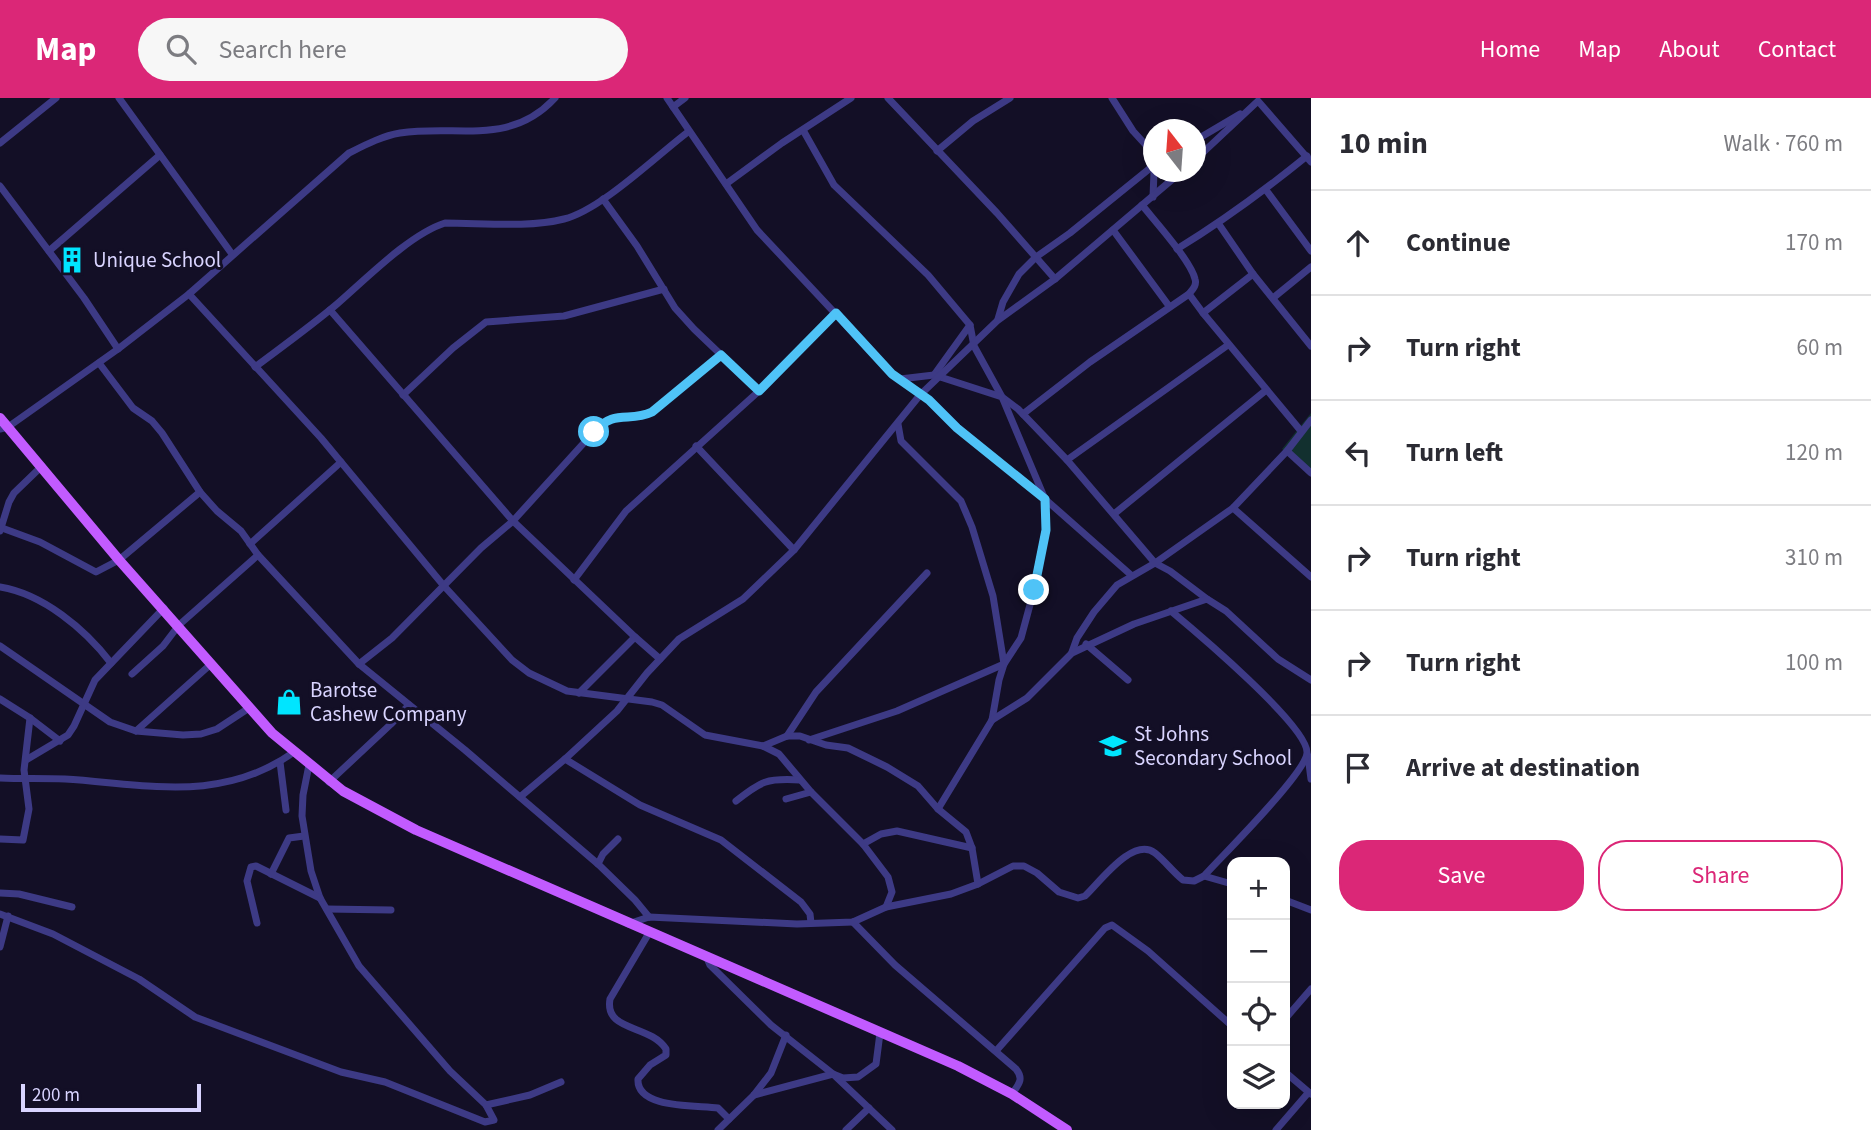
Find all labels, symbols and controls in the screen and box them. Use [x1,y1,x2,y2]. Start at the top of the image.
search box [138,18,628,81]
text: Map [35,26,96,73]
icon: search [162,30,200,68]
text: Search here [218,31,347,68]
text: Home [1480,32,1540,67]
text: Map [1578,32,1621,67]
text: About [1659,32,1720,67]
text: Contact [1758,32,1836,67]
north arrow [1143,119,1206,182]
text: 10 min [1339,122,1428,165]
text: Walk · 760 m [1724,127,1843,160]
icon: ahead [1339,224,1377,262]
text: Continue [1406,224,1511,261]
text: 170 m [1785,226,1843,259]
building icon: Unique School [57,245,87,275]
place label: Unique School [93,245,221,275]
icon: right [1339,329,1377,367]
text: Turn right [1406,329,1521,366]
text: 60 m [1796,331,1843,364]
route start [578,416,609,447]
icon: left [1339,434,1377,472]
text: Turn left [1406,434,1503,471]
text: 120 m [1785,436,1843,469]
icon: right [1339,539,1377,577]
text: Turn right [1406,539,1521,576]
text: 310 m [1785,541,1843,574]
route end [1018,574,1049,605]
icon: right [1339,644,1377,682]
text: Turn right [1406,644,1521,681]
text: 100 m [1785,646,1843,679]
place label: Barotse Cashew Company [310,675,467,729]
shop icon: Barotse Cashew Company [274,687,304,717]
place label: St Johns Secondary School [1134,719,1292,773]
school or university icon: St Johns Secondary School [1098,731,1128,761]
icon: arrive [1339,749,1377,787]
text: Arrive at destination [1406,749,1640,786]
button: Save [1339,840,1584,911]
button: Share [1598,840,1843,911]
map controls [1227,857,1290,1109]
button: + [1227,857,1290,920]
button: − [1227,920,1290,983]
button: locate [1227,983,1290,1046]
button: layers [1227,1046,1290,1109]
scale bar [21,1081,201,1113]
text: 200 m [32,1082,80,1109]

